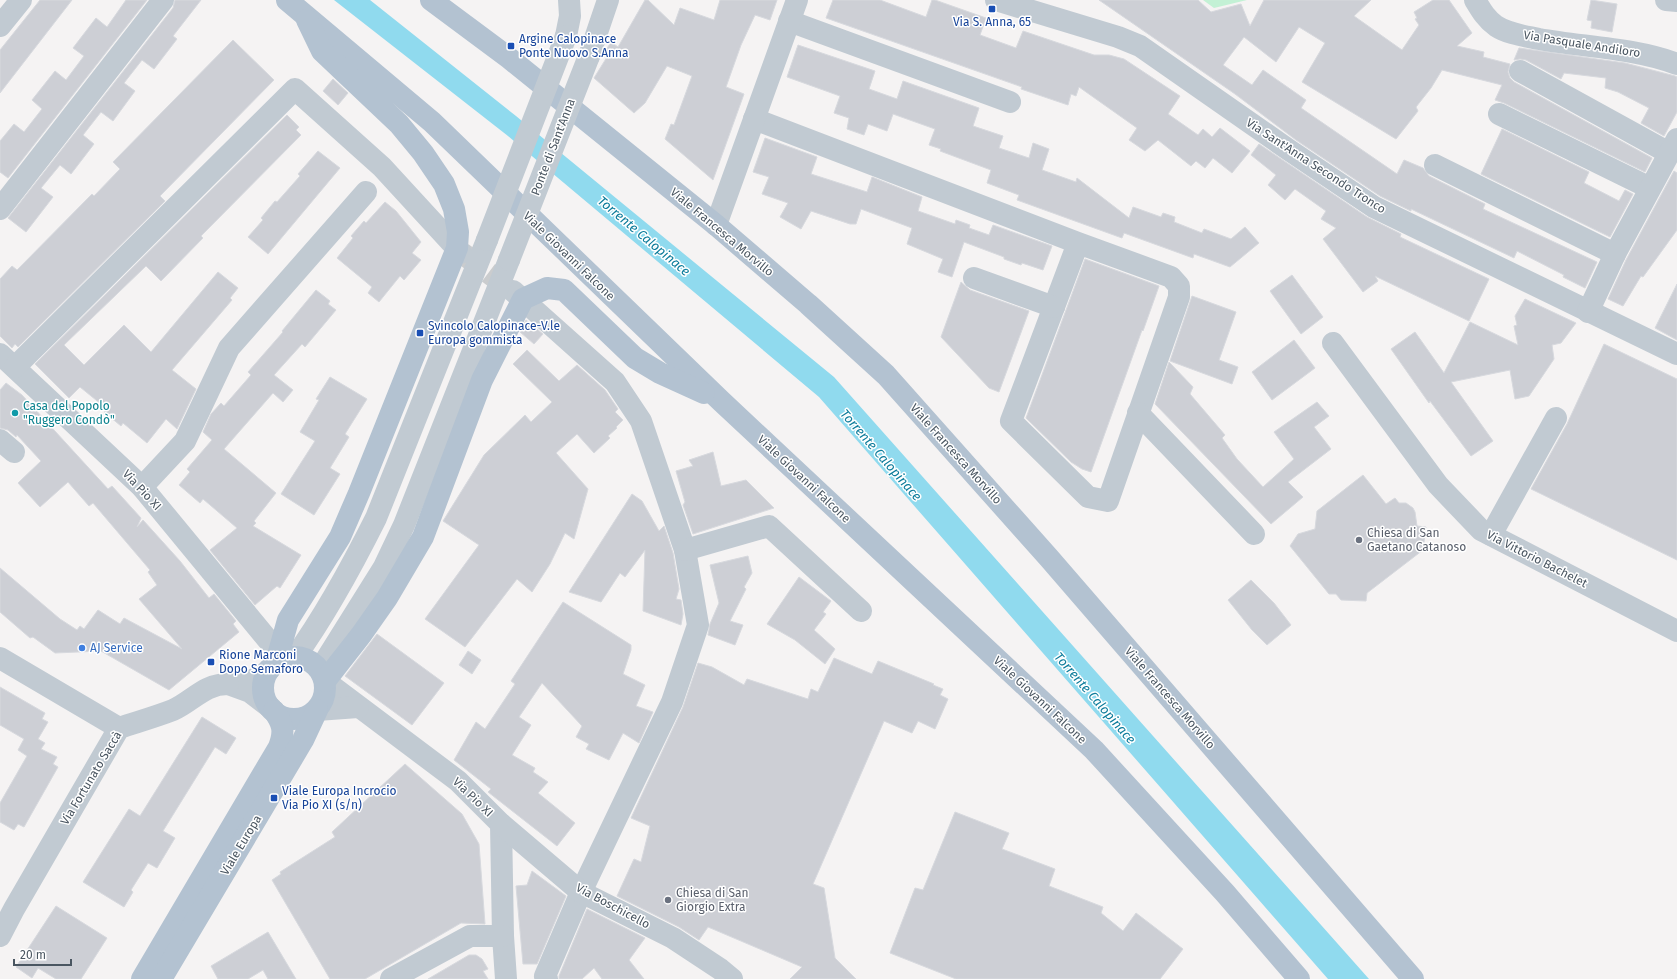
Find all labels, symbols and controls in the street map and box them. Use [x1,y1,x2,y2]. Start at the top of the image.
marker: Via S. Anna, 65 [987,4,997,14]
place label: Via S. Anna, 65 [953,15,1031,29]
street label: Via Pasquale Andiloro [1523,28,1641,60]
place label: Argine Calopinace Ponte Nuovo S.Anna [519,32,629,60]
marker: Argine Calopinace Ponte Nuovo S.Anna [506,41,516,51]
street label: Ponte di Sant'Anna [528,97,578,197]
street label: Via Sant'Anna Secondo Tronco [1244,116,1388,216]
street label: Viale Francesca Morvillo [668,185,776,279]
water label: Torrente Calopinace [595,193,693,279]
street label: Viale Giovanni Falcone [520,209,618,303]
place label: Svincolo Calopinace-V.le Europa gommista [428,319,560,347]
marker: Svincolo Calopinace-V.le Europa gommista [415,328,425,338]
place label: Casa del Popolo "Ruggero Condò" [23,399,115,427]
street label: Viale Francesca Morvillo [907,401,1005,507]
water label: Torrente Calopinace [837,406,925,504]
marker: Casa del Popolo "Ruggero Condò" [10,408,20,418]
street label: Viale Giovanni Falcone [755,432,853,526]
street label: Via Pio XI [120,467,164,513]
place label: Chiesa di San Gaetano Catanoso [1367,526,1466,554]
street label: Via Vittorio Bachelet [1484,528,1590,591]
marker: Chiesa di San Gaetano Catanoso [1354,535,1364,545]
place label: AJ Service [90,641,143,655]
marker: AJ Service [77,643,87,653]
street label: Viale Francesca Morvillo [1122,644,1218,752]
place label: Rione Marconi Dopo Semaforo [219,648,303,676]
water label: Torrente Calopinace [1051,649,1139,747]
street label: Viale Giovanni Falcone [991,653,1089,747]
marker: Rione Marconi Dopo Semaforo [206,657,216,667]
street label: Via Fortunato Saccà [57,729,125,827]
street label: Via Pio XI [450,774,496,820]
place label: Viale Europa Incrocio Via Pio XI (s/n) [282,784,397,812]
marker: Viale Europa Incrocio Via Pio XI (s/n) [269,793,279,803]
street label: Viale Europa [218,812,264,878]
street label: Via Boschicello [574,881,652,931]
place label: Chiesa di San Giorgio Extra [676,886,749,914]
marker: Chiesa di San Giorgio Extra [663,895,673,905]
scale bar [14,941,71,967]
text: 20 m [20,948,46,962]

